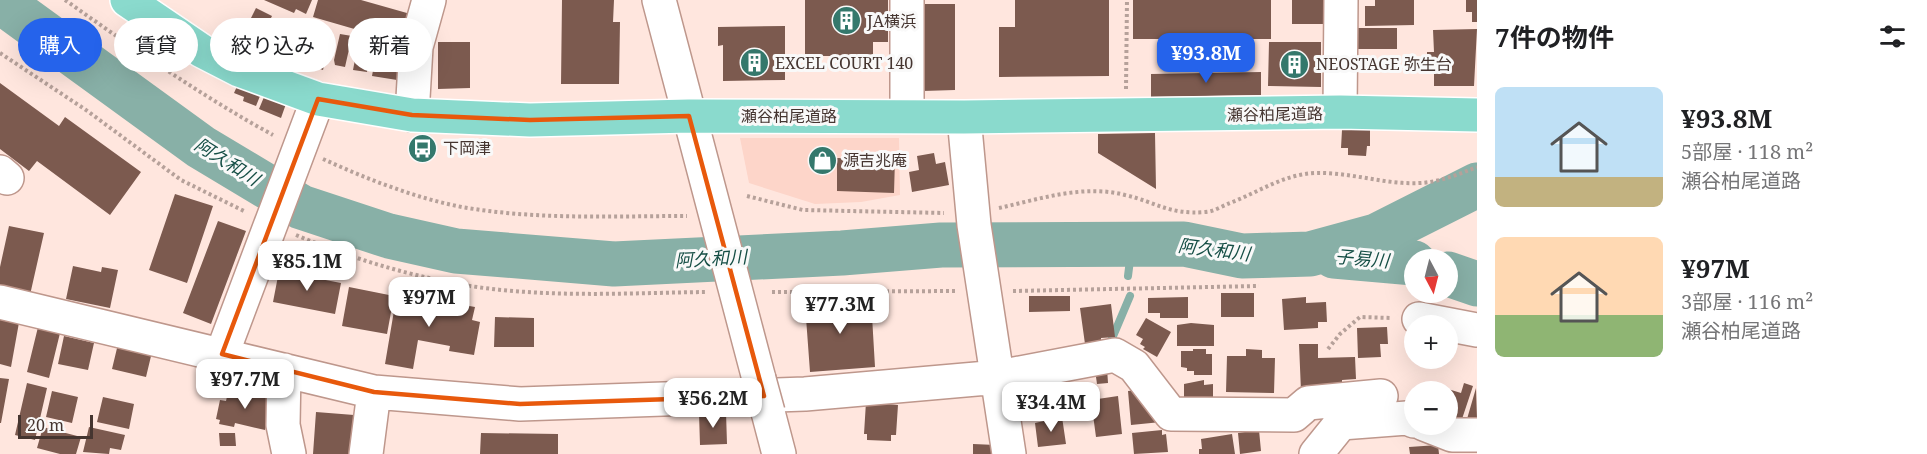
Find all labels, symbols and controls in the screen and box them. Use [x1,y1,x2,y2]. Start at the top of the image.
building icon: JA横浜 [830,5,862,37]
place label: JA横浜 [866,10,916,32]
chip: 購入 [18,18,102,72]
chip: 賃貸 [114,18,198,72]
chip: 絞り込み [210,18,336,72]
chip: 新着 [348,18,432,72]
text: 7件の物件 [1495,19,1614,55]
icon: filters [1876,20,1909,53]
pin: ¥93.8M [1157,33,1255,84]
text: ¥93.8M [1171,39,1241,66]
building icon: EXCEL COURT 140 [738,47,770,79]
building icon: NEOSTAGE 弥生台 [1279,48,1311,80]
place label: EXCEL COURT 140 [775,52,913,74]
place label: NEOSTAGE 弥生台 [1316,53,1452,75]
text: ¥93.8M [1681,100,1772,136]
street label: 瀬谷柏尾道路 [1227,102,1323,126]
street label: 瀬谷柏尾道路 [741,105,837,127]
icon: home [1543,111,1615,183]
water label: 阿久和川 [191,132,266,191]
bus stop icon: 下岡津 [406,132,438,164]
place label: 下岡津 [443,137,491,159]
text: 5部屋 · 118 m² [1681,138,1813,165]
shop icon: 源吉兆庵 [806,144,838,176]
place label: 源吉兆庵 [843,149,907,171]
text: 瀬谷柏尾道路 [1681,167,1801,194]
water label: 阿久和川 [1177,233,1253,266]
pin: ¥85.1M [258,241,356,292]
water label: 阿久和川 [674,244,750,272]
water label: 子易川 [1334,244,1392,272]
text: ¥85.1M [272,247,342,274]
north arrow [1404,249,1458,303]
map controls [1404,249,1458,435]
text: ¥97M [1681,250,1750,286]
icon: home [1543,261,1615,333]
pin: ¥97M [393,277,465,328]
text: ¥97M [403,283,455,310]
pin: ¥77.3M [791,284,889,335]
text: 3部屋 · 116 m² [1681,288,1813,315]
text: ¥77.3M [805,290,875,317]
button: + [1404,315,1458,369]
text: 瀬谷柏尾道路 [1681,317,1801,344]
pin: ¥97.7M [196,359,294,410]
text: ¥97.7M [210,365,280,392]
pin: ¥56.2M [664,378,762,429]
button: − [1404,381,1458,435]
pin: ¥34.4M [1002,382,1100,433]
text: ¥56.2M [678,384,748,411]
text: ¥34.4M [1016,388,1086,415]
scale bar [18,412,93,440]
text: 20 m [27,414,64,436]

